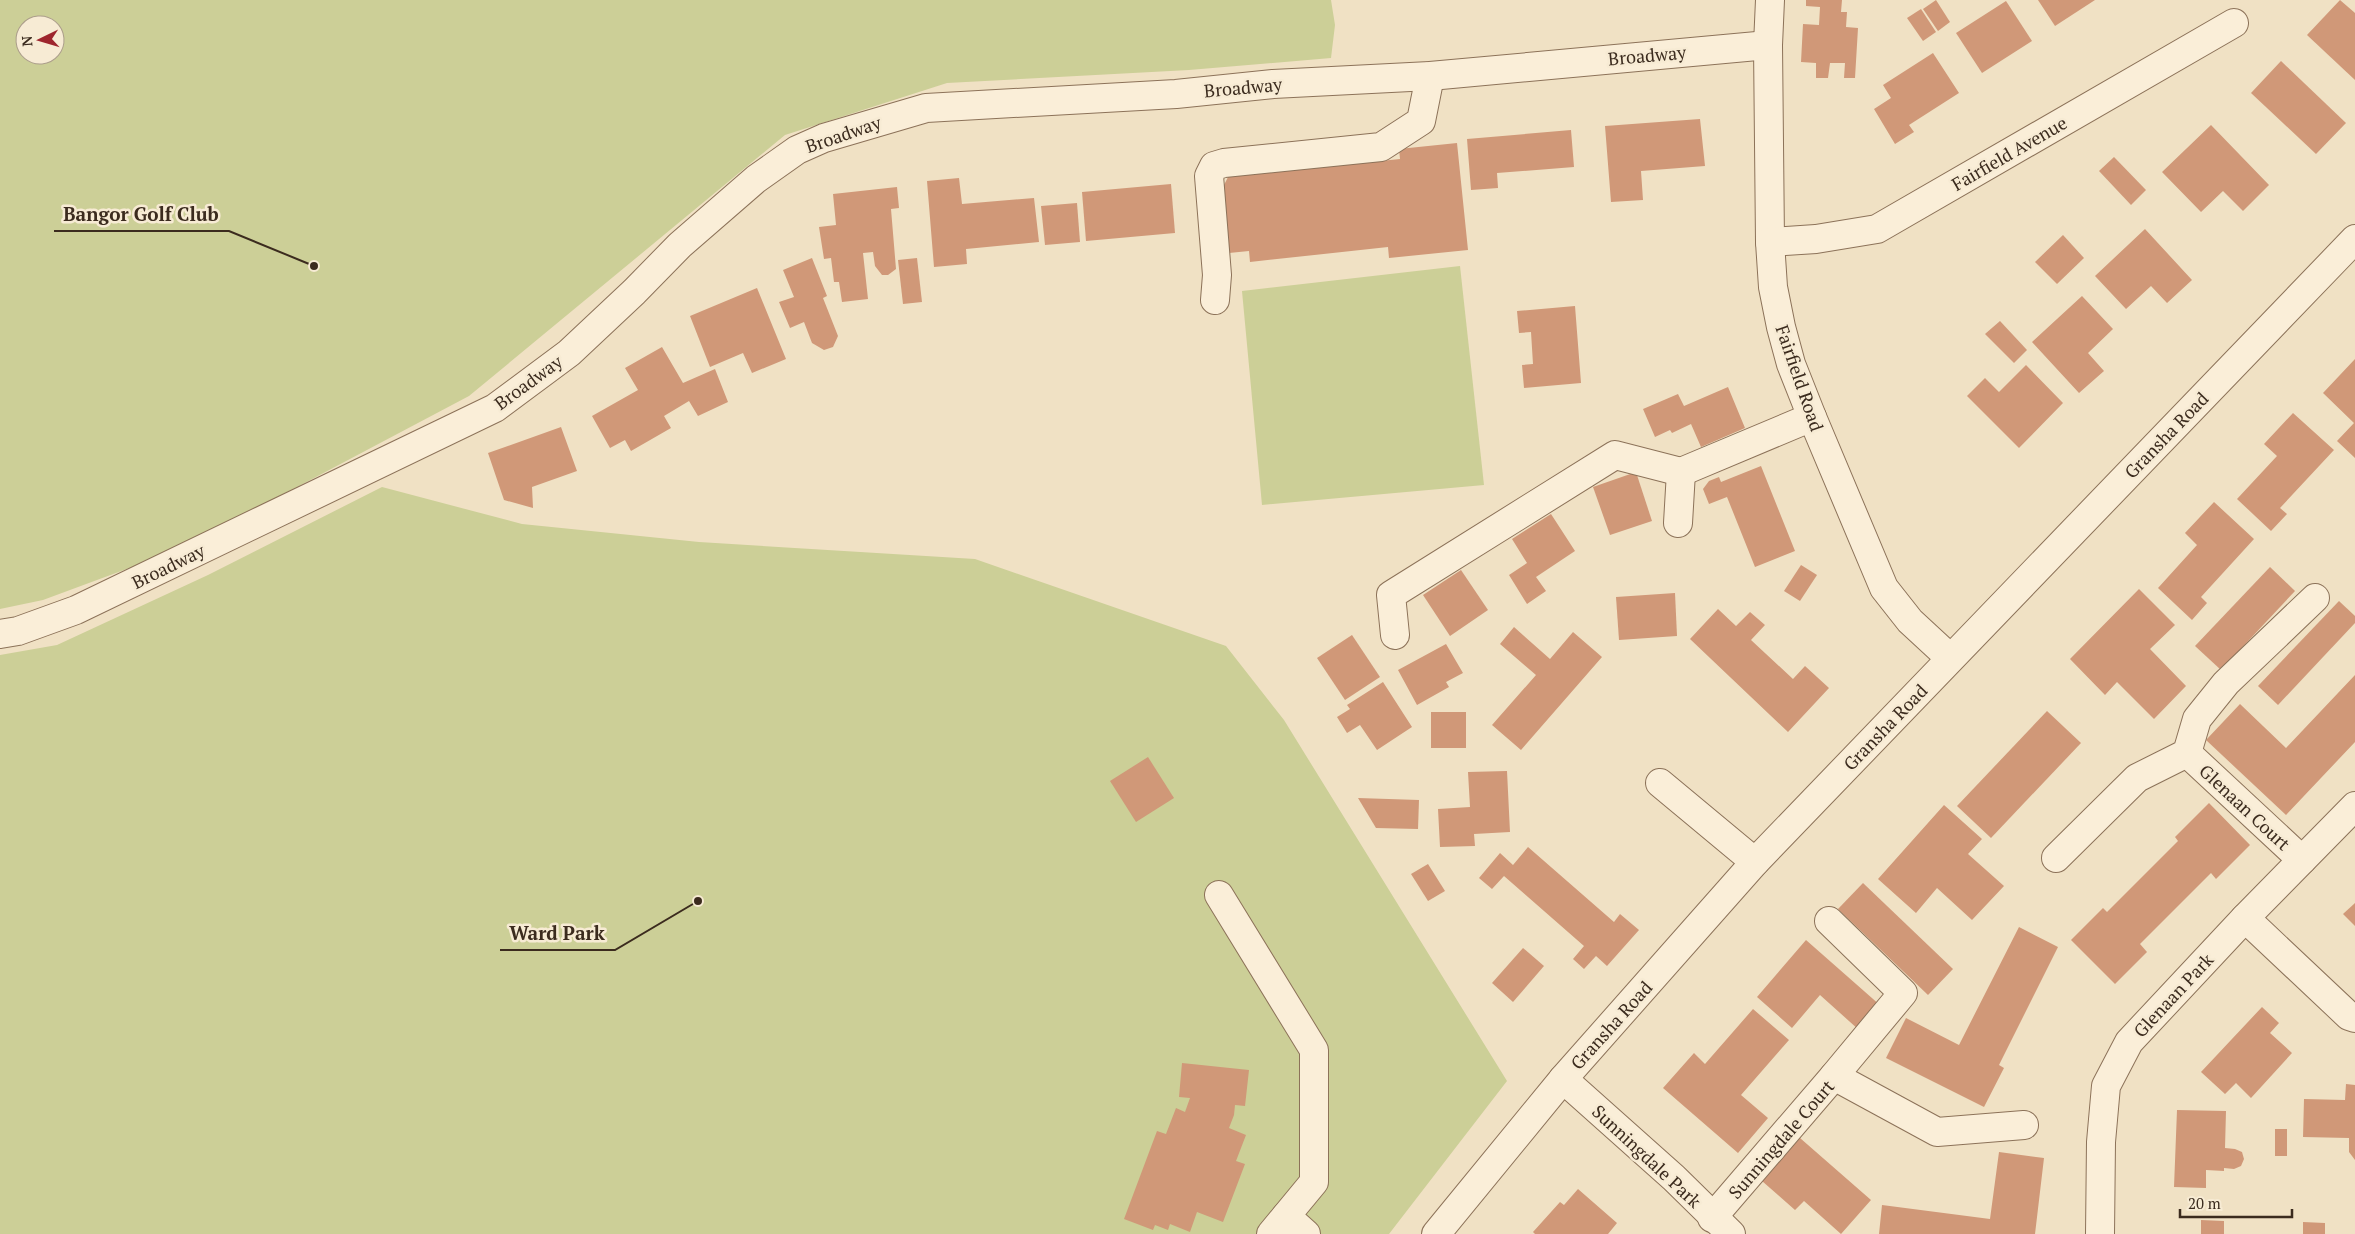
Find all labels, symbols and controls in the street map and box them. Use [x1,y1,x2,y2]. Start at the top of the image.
north arrow [15,15,65,65]
text: N [17,35,36,47]
street label: Broadway [1607,40,1688,70]
street label: Broadway [1203,72,1284,102]
street label: Broadway [802,110,885,158]
street label: Fairfield Avenue [1947,110,2071,196]
callout: Bangor Golf Club [54,197,229,231]
text: Bangor Golf Club [63,201,219,226]
street label: Fairfield Road [1771,322,1829,434]
street label: Broadway [489,349,567,415]
street label: Gransha Road [2119,387,2213,483]
street label: Broadway [128,538,209,594]
street label: Gransha Road [1838,679,1932,775]
street label: Glenaan Court [2194,759,2296,855]
callout: Ward Park [500,916,615,950]
text: Ward Park [509,920,606,945]
street label: Glenaan Park [2128,947,2219,1042]
street label: Gransha Road [1565,976,1657,1074]
street label: Sunningdale Court [1723,1074,1839,1203]
street label: Sunningdale Park [1587,1099,1707,1213]
scale bar [2180,1186,2292,1218]
text: 20 m [2188,1193,2221,1213]

